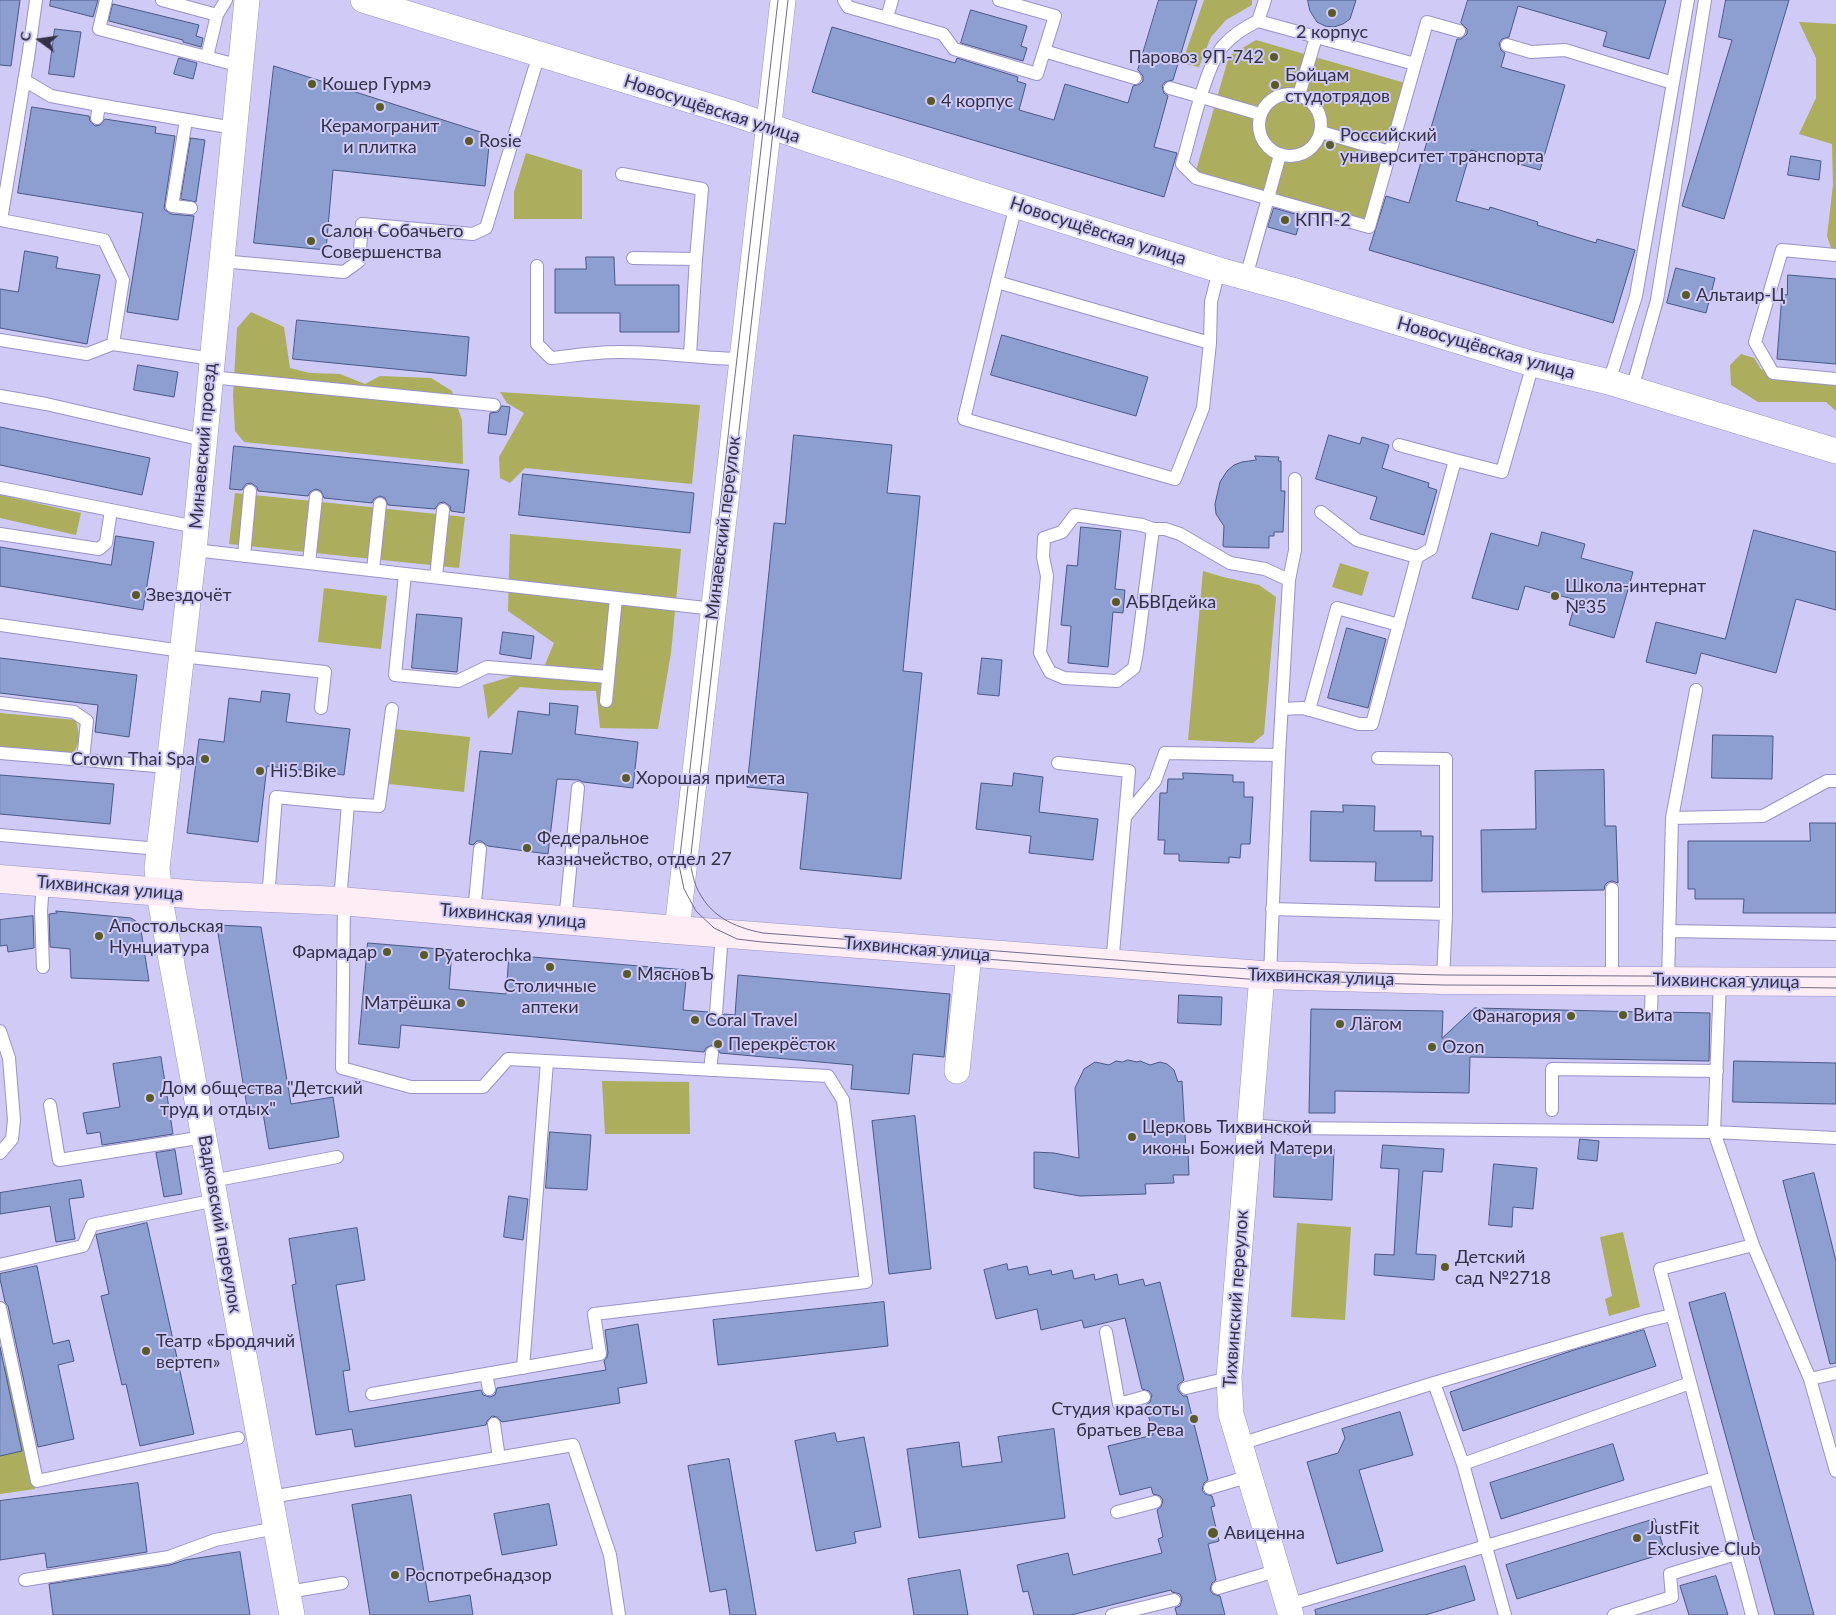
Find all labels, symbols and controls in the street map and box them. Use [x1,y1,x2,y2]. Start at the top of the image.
marker: 2 корпус [1326,7,1338,19]
north arrow [15,15,65,65]
place label: 2 корпус [1296,21,1368,43]
text: С [16,30,34,43]
place label: Паровоз 9П-742 [1128,46,1264,68]
marker: Паровоз 9П-742 [1268,51,1280,63]
place label: Бойцам студотрядов [1285,64,1390,106]
street label: Новосущёвская улица [621,70,803,148]
place label: Кошер Гурмэ [322,73,431,95]
marker: Кошер Гурмэ [306,78,318,90]
marker: Бойцам студотрядов [1269,79,1281,91]
place label: 4 корпус [941,90,1013,112]
marker: 4 корпус [925,95,937,107]
marker: Керамогранит и плитка [374,101,386,113]
place label: Керамогранит и плитка [321,115,439,158]
place label: Российский университет транспорта [1340,124,1544,166]
place label: Rosie [479,130,522,152]
marker: Rosie [463,135,475,147]
marker: Российский университет транспорта [1324,139,1336,151]
street label: Новосущёвская улица [1007,192,1189,270]
place label: КПП-2 [1295,209,1351,231]
marker: КПП-2 [1279,214,1291,226]
place label: Салон Собачьего Совершенства [321,220,464,262]
marker: Салон Собачьего Совершенства [305,235,317,247]
place label: Альтаир-Ц [1696,284,1785,306]
marker: Альтаир-Ц [1680,289,1692,301]
street label: Новосущёвская улица [1395,312,1577,384]
street label: Минаевский проезд [185,362,221,530]
street label: Минаевский переулок [701,435,745,621]
place label: Школа-интернат №35 [1565,575,1706,618]
place label: Звездочёт [146,584,232,606]
marker: Звездочёт [130,589,142,601]
marker: Школа-интернат №35 [1549,590,1561,602]
place label: АБВГдейка [1126,591,1216,613]
marker: АБВГдейка [1110,596,1122,608]
place label: Crown Thai Spa [71,748,195,770]
marker: Crown Thai Spa [199,753,211,765]
place label: Hi5.Bike [270,760,337,782]
marker: Hi5.Bike [254,765,266,777]
place label: Хорошая примета [636,767,785,789]
marker: Хорошая примета [620,772,632,784]
place label: Федеральное казначейство, отдел 27 [537,827,732,870]
marker: Федеральное казначейство, отдел 27 [521,842,533,854]
street label: Тихвинская улица [36,871,184,905]
street label: Тихвинская улица [439,899,587,933]
place label: Апостольская Нунциатура [109,915,224,958]
marker: Апостольская Нунциатура [93,930,105,942]
street label: Тихвинская улица [843,932,991,966]
place label: Фармадар [292,941,377,963]
place label: Pyaterochka [434,944,532,966]
marker: Фармадар [381,946,393,958]
marker: Pyaterochka [418,949,430,961]
marker: Столичные аптеки [544,961,556,973]
place label: МясновЪ [637,963,713,985]
street label: Тихвинская улица [1247,964,1395,990]
marker: МясновЪ [621,968,633,980]
street label: Тихвинская улица [1652,969,1800,993]
place label: Столичные аптеки [503,975,597,1018]
place label: Матрёшка [364,992,451,1014]
marker: Матрёшка [455,997,467,1009]
place label: Вита [1633,1004,1673,1026]
place label: Фанагория [1473,1005,1561,1027]
place label: Coral Travel [705,1009,798,1031]
marker: Вита [1617,1009,1629,1021]
marker: Фанагория [1565,1010,1577,1022]
place label: Лäгом [1350,1013,1402,1035]
marker: Coral Travel [689,1014,701,1026]
marker: Лäгом [1334,1018,1346,1030]
place label: Перекрёсток [728,1033,836,1055]
place label: Ozon [1442,1036,1484,1058]
marker: Перекрёсток [712,1038,724,1050]
marker: Ozon [1426,1041,1438,1053]
place label: Дом общества "Детский труд и отдых" [160,1077,363,1120]
marker: Дом общества "Детский труд и отдых" [144,1092,156,1104]
place label: Церковь Тихвинской иконы Божией Матери [1142,1116,1333,1158]
marker: Церковь Тихвинской иконы Божией Матери [1126,1131,1138,1143]
street label: Вадковский переулок [194,1133,246,1315]
street label: Тихвинский переулок [1219,1209,1253,1389]
place label: Детский сад №2718 [1455,1246,1551,1288]
marker: Детский сад №2718 [1439,1261,1451,1273]
place label: Театр «Бродячий вертеп» [156,1330,295,1372]
marker: Театр «Бродячий вертеп» [140,1345,152,1357]
place label: Студия красоты братьев Рева [1051,1398,1184,1440]
marker: Студия красоты братьев Рева [1188,1413,1200,1425]
place label: JustFit Exclusive Club [1647,1517,1760,1560]
place label: Авиценна [1224,1522,1305,1544]
marker: Авиценна [1206,1526,1220,1540]
marker: JustFit Exclusive Club [1631,1532,1643,1544]
place label: Роспотребнадзор [405,1564,552,1586]
marker: Роспотребнадзор [389,1569,401,1581]

